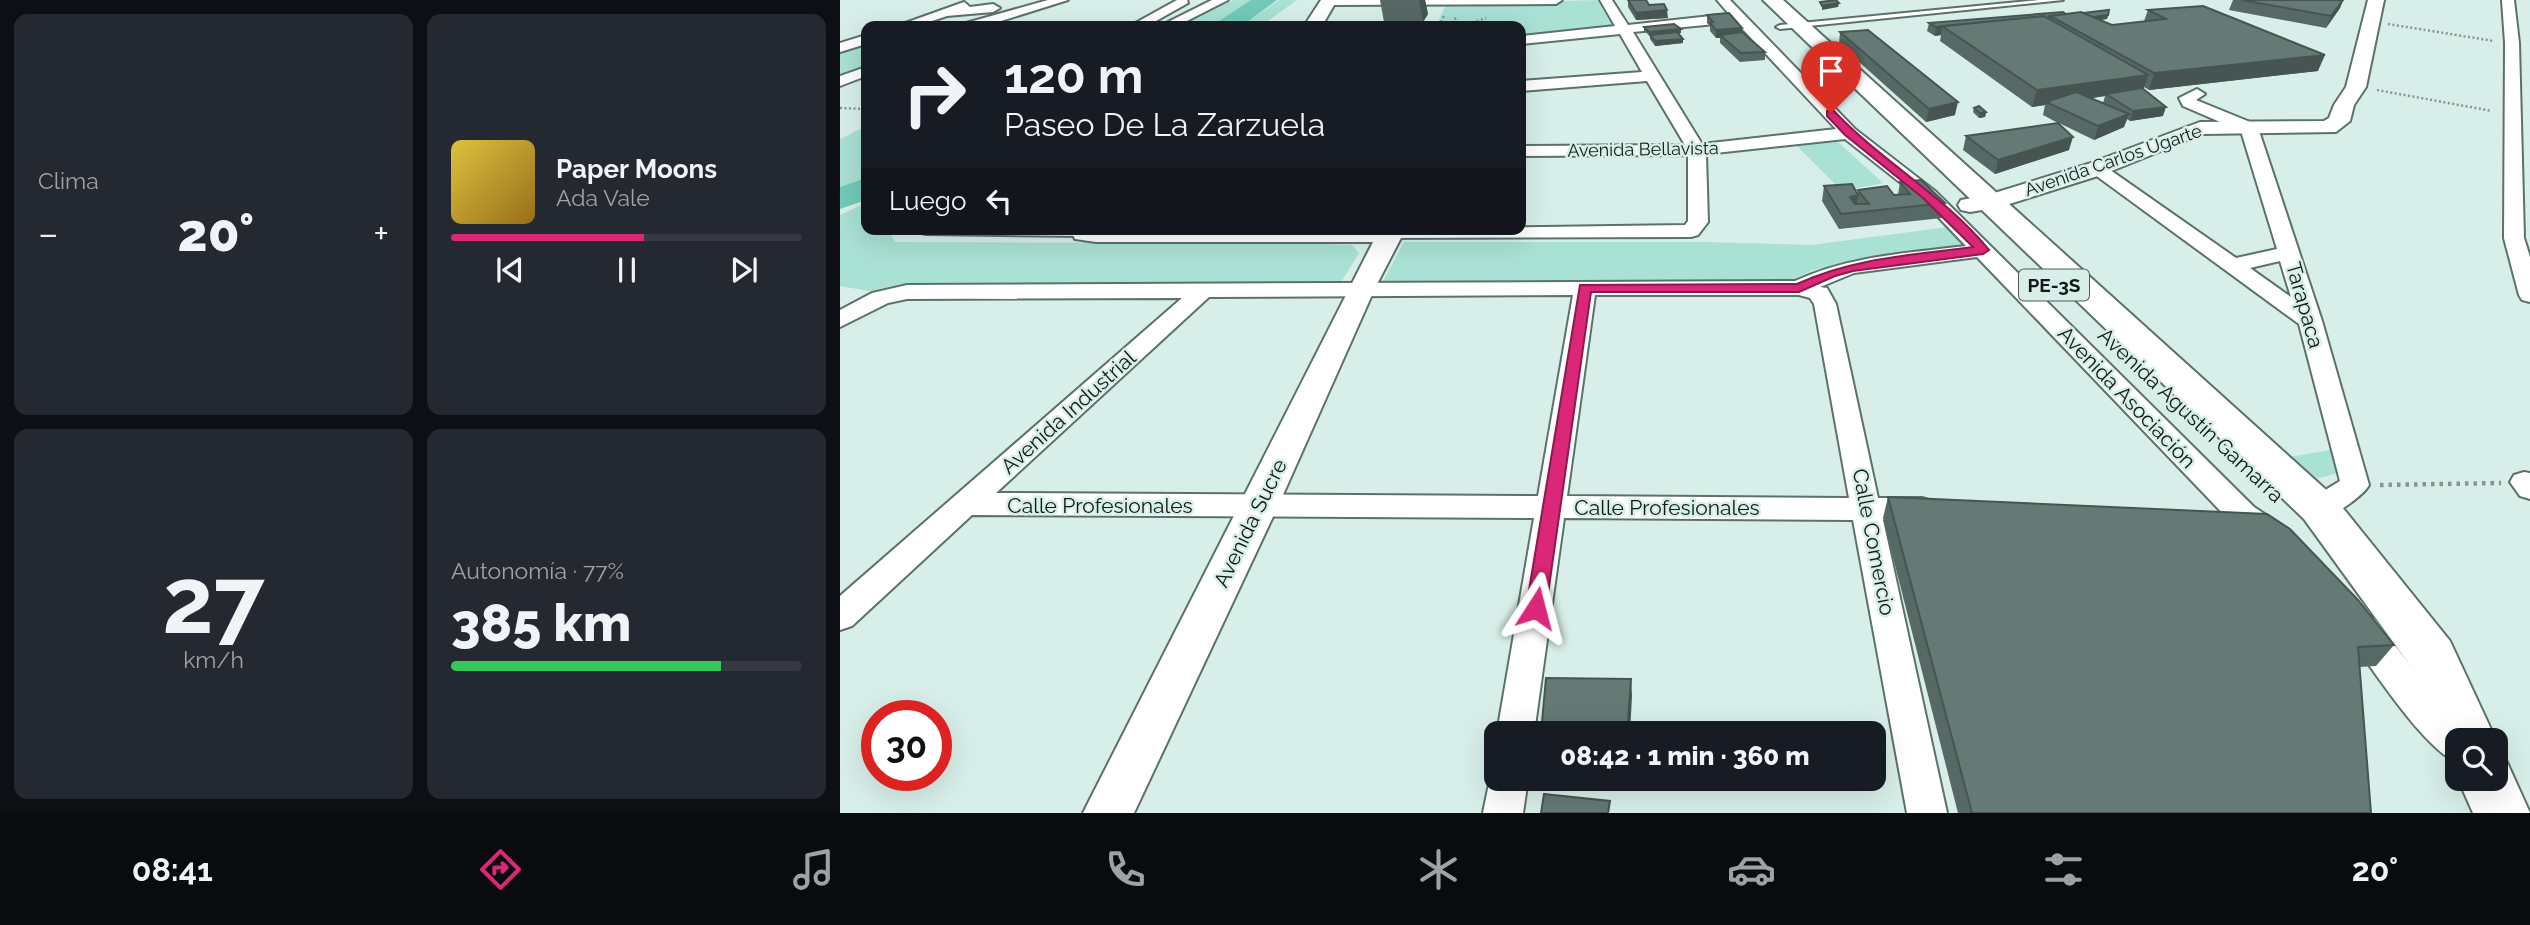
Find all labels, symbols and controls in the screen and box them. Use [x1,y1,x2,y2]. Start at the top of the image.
pin [1801,41,1861,113]
text: 120 m [1004,47,1143,104]
icon: right [889,49,980,140]
icon: arrive [1812,52,1850,90]
text: Paseo De La Zarzuela [1004,106,1325,143]
street label: Avenida Carlos Ugarte [2022,120,2205,200]
street label: Avenida Bellavista [1567,137,1719,161]
text: Paper Moons [556,154,717,184]
text: Clima [38,167,99,194]
icon: left [980,182,1018,220]
text: Ada Vale [556,184,650,211]
text: Luego [889,186,966,216]
text: 20° [178,202,254,263]
text: − [38,211,58,256]
text: + [373,211,389,256]
icon: previous [491,251,529,289]
icon: pause [608,251,646,289]
icon: next [725,251,763,289]
street label: Tarapaca [2281,259,2329,351]
road number: PE-3S [2019,270,2089,300]
street label: Avenida Asociación [2053,321,2201,473]
street label: Avenida Agustín Gamarra [2093,322,2289,508]
street label: Avenida Industrial [995,345,1141,479]
street label: Avenida Sucre [1208,455,1292,591]
street label: Calle Comercio [1848,466,1900,618]
street label: Calle Profesionales [1007,493,1193,518]
street label: Calle Profesionales [1574,495,1760,520]
text: 27 [162,547,265,654]
text: Autonomía · 77% [451,557,624,584]
position arrow [1499,571,1573,645]
text: 385 km [451,592,632,653]
text: km/h [183,646,244,673]
speed limit sign: 30 [861,700,952,791]
map controls [2445,728,2508,791]
button: search [2445,728,2508,791]
text: 08:42 · 1 min · 360 m [1560,741,1810,771]
icon: directions [476,845,525,894]
icon: music [789,845,838,894]
icon: phone [1101,845,1150,894]
icon: climate [1414,845,1463,894]
icon: car [1727,845,1776,894]
icon: filters [2039,845,2088,894]
text: 08:41 [132,851,213,888]
text: 20° [2352,851,2398,888]

